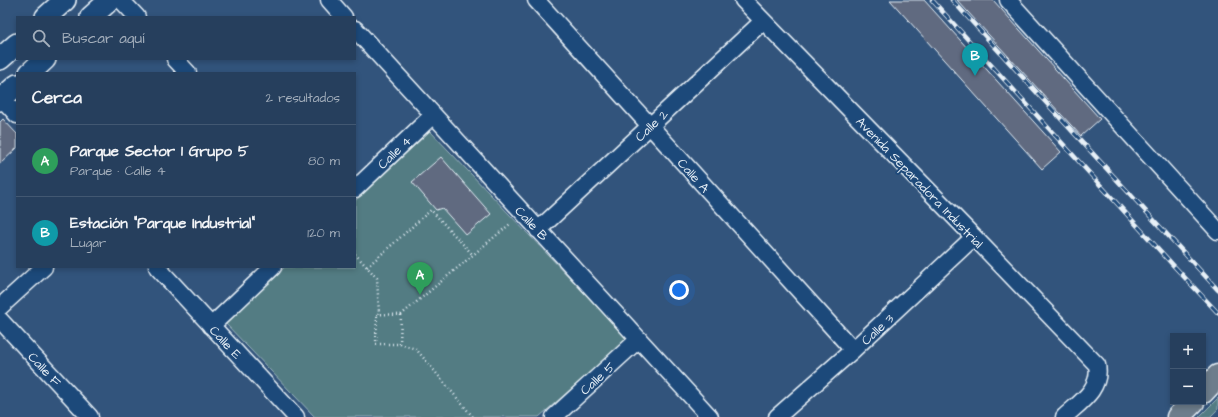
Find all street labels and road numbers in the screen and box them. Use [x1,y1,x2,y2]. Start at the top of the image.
street label: Calle 2 [631,105,673,146]
street label: Avenida Separadora Industrial [852,113,987,252]
street label: Calle 4 [374,132,416,173]
street label: Calle A [673,155,714,197]
street label: Calle B [511,202,552,245]
street label: Calle 3 [857,310,898,350]
street label: Calle E [205,322,246,364]
street label: Calle F [24,348,65,391]
street label: Calle 5 [576,358,619,399]

